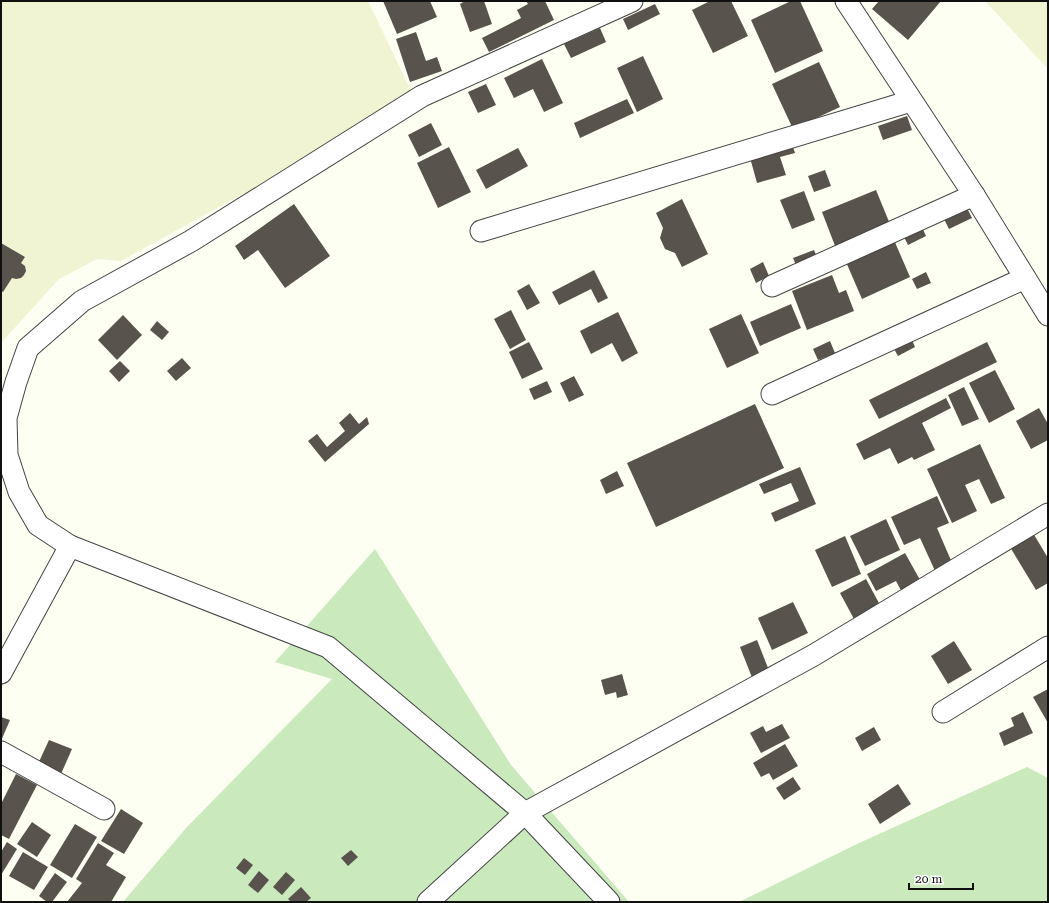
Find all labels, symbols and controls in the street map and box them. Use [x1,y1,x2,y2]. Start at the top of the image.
scale bar [909,865,973,891]
text: 20 m [915,872,942,886]

